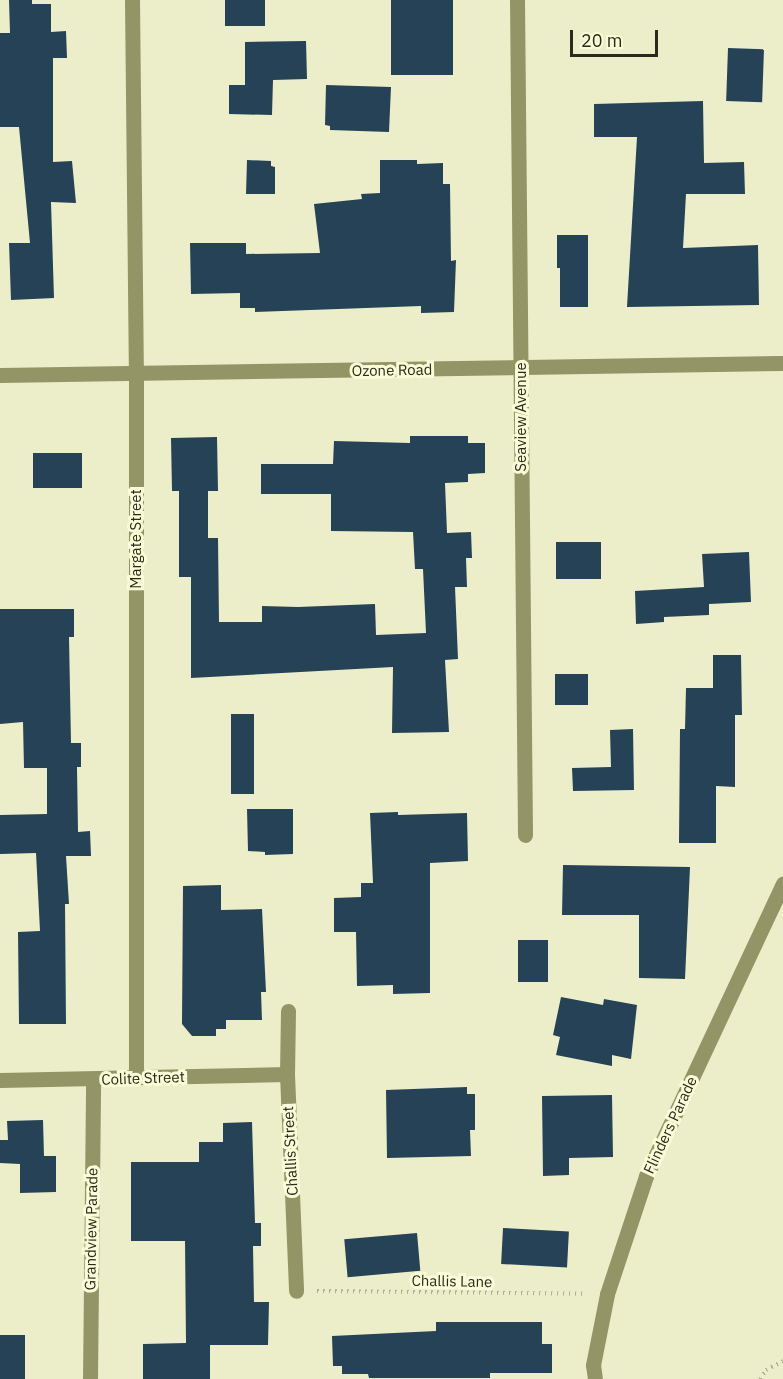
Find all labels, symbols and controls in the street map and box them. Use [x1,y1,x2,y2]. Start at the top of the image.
scale bar [573,18,662,56]
text: 20 m [581,29,623,52]
street label: Ozone Road [352,360,432,380]
street label: Seaview Avenue [512,362,530,472]
street label: Margate Street [127,489,145,589]
street label: Colite Street [101,1068,185,1088]
street label: Flinders Parade [640,1073,700,1177]
street label: Challis Street [279,1106,301,1196]
street label: Grandview Parade [81,1167,101,1291]
street label: Challis Lane [411,1271,493,1291]

